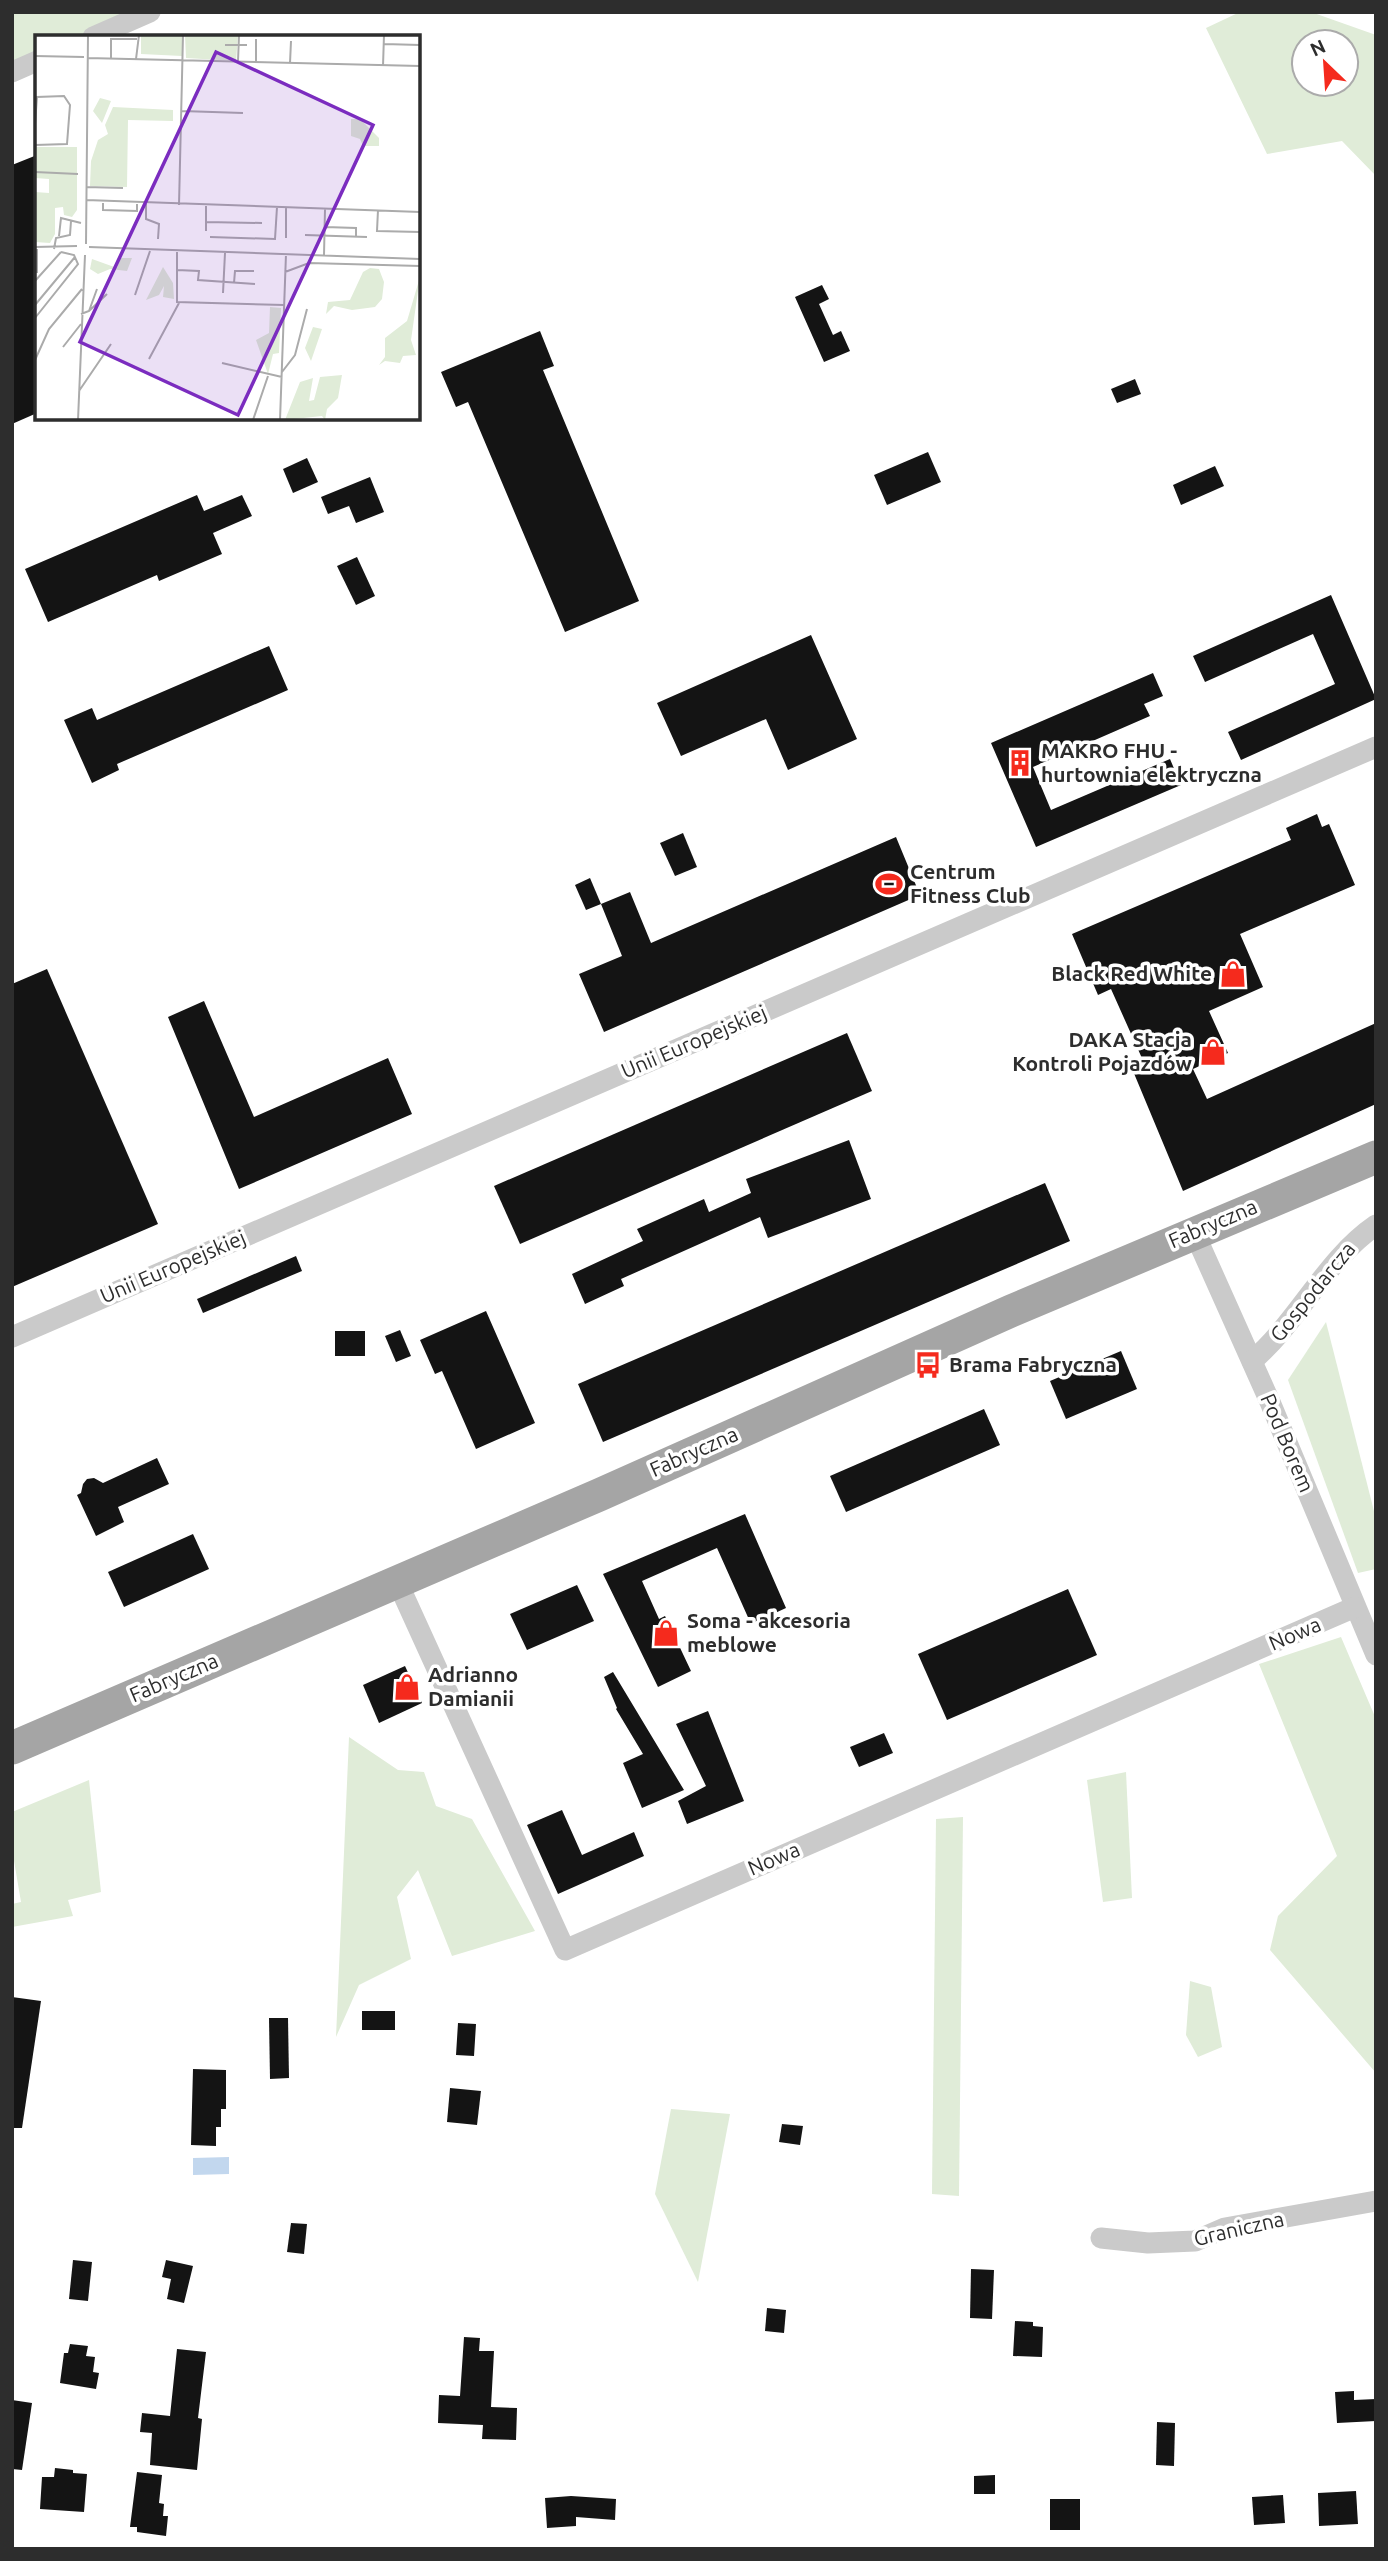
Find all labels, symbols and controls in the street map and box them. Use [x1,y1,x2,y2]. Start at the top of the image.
north arrow [1290,28,1360,98]
inset map [35,35,420,420]
text: N [1307,35,1329,61]
place label: MAKRO FHU - hurtownia elektryczna [1041,738,1262,786]
building icon: MAKRO FHU - hurtownia elektryczna [1005,748,1035,778]
place label: Centrum Fitness Club [910,859,1031,907]
sports icon: Centrum Fitness Club [874,869,904,899]
shop icon: Black Red White [1218,959,1248,989]
place label: Black Red White [1051,961,1212,985]
street label: Unii Europejskiej [617,1000,770,1083]
place label: DAKA Stacja Kontroli Pojazdów [1012,1027,1193,1075]
shop icon: DAKA Stacja Kontroli Pojazdów [1198,1037,1228,1067]
street label: Fabryczna [1165,1194,1261,1252]
street label: Unii Europejskiej [96,1225,249,1308]
street label: Gospodarcza [1265,1237,1360,1346]
bus stop icon: Brama Fabryczna [913,1350,943,1380]
place label: Brama Fabryczna [949,1352,1117,1376]
street label: Pod Borem [1256,1390,1319,1496]
street label: Fabryczna [646,1421,741,1481]
place label: Soma - akcesoria meblowe [687,1608,851,1656]
street label: Nowa [1265,1611,1324,1655]
shop icon: Soma - akcesoria meblowe [651,1618,681,1648]
street label: Fabryczna [126,1648,222,1706]
place label: Adrianno Damianii [428,1662,518,1710]
shop icon: Adrianno Damianii [392,1672,422,1702]
street label: Nowa [744,1836,803,1880]
street label: Graniczna [1191,2206,1286,2250]

